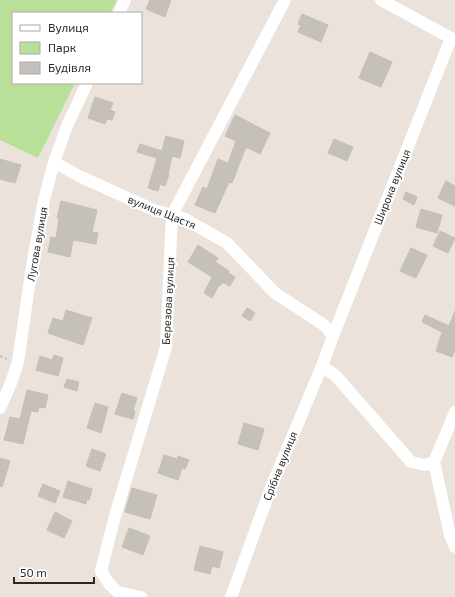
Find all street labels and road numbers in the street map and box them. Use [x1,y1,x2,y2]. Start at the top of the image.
street label: Широка вулиця [370,147,414,227]
street label: вулиця Щастя [126,192,198,232]
street label: Лугова вулиця [24,206,50,282]
street label: Березова вулиця [159,257,177,345]
street label: Срібна вулиця [260,429,300,503]

